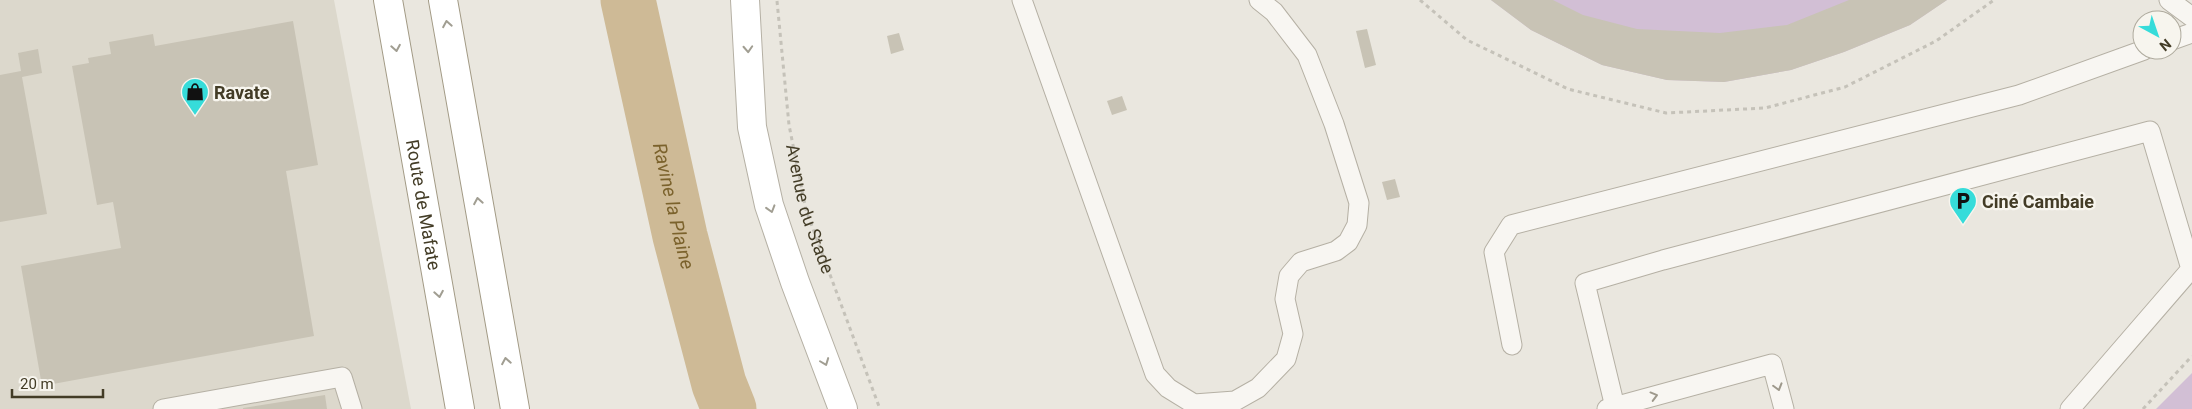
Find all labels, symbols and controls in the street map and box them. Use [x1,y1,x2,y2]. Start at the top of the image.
north arrow [2132,10,2182,60]
one-way arrow [442,19,452,28]
text: N [2156,36,2174,54]
one-way arrow [391,44,401,52]
one-way arrow [742,45,753,53]
shop icon: Ravate [180,77,210,116]
place label: Ravate [214,82,270,103]
street label: Route de Mafate [402,138,446,272]
water label: Ravine la Plaine [648,141,700,272]
street label: Avenue du Stade [783,142,839,276]
parking icon: Ciné Cambaie [1948,186,1978,225]
place label: Ciné Cambaie [1982,191,2094,212]
one-way arrow [473,197,483,205]
one-way arrow [765,204,775,213]
one-way arrow [434,290,444,299]
one-way arrow [502,357,512,365]
one-way arrow [819,357,829,366]
scale bar [12,366,104,398]
text: 20 m [20,375,54,393]
one-way arrow [1772,382,1783,391]
one-way arrow [1650,392,1658,402]

